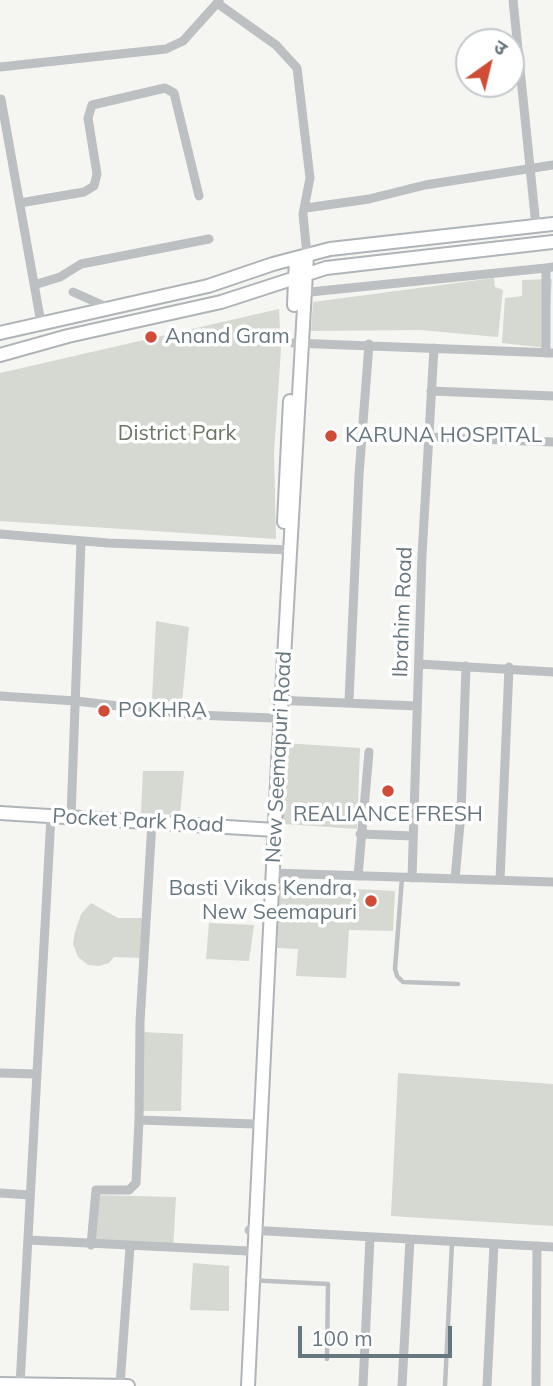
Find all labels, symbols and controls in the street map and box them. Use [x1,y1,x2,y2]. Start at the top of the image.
north arrow [455,28,525,98]
text: उ [489,34,512,60]
place label: Anand Gram [165,324,290,350]
marker: Anand Gram [143,329,159,345]
park label: District Park [118,421,236,447]
place label: KARUNA HOSPITAL [345,423,542,449]
marker: KARUNA HOSPITAL [323,428,339,444]
street label: Ibrahim Road [388,546,418,678]
street label: New Seemapuri Road [261,650,297,864]
place label: POKHRA [118,698,207,724]
marker: POKHRA [96,703,112,719]
marker: REALIANCE FRESH [380,783,396,799]
place label: REALIANCE FRESH [293,802,483,828]
street label: Pocket Park Road [52,804,224,838]
place label: Basti Vikas Kendra, New Seemapuri [169,876,357,926]
marker: Basti Vikas Kendra, New Seemapuri [363,893,379,909]
scale bar [301,1312,455,1356]
text: 100 m [311,1325,373,1351]

